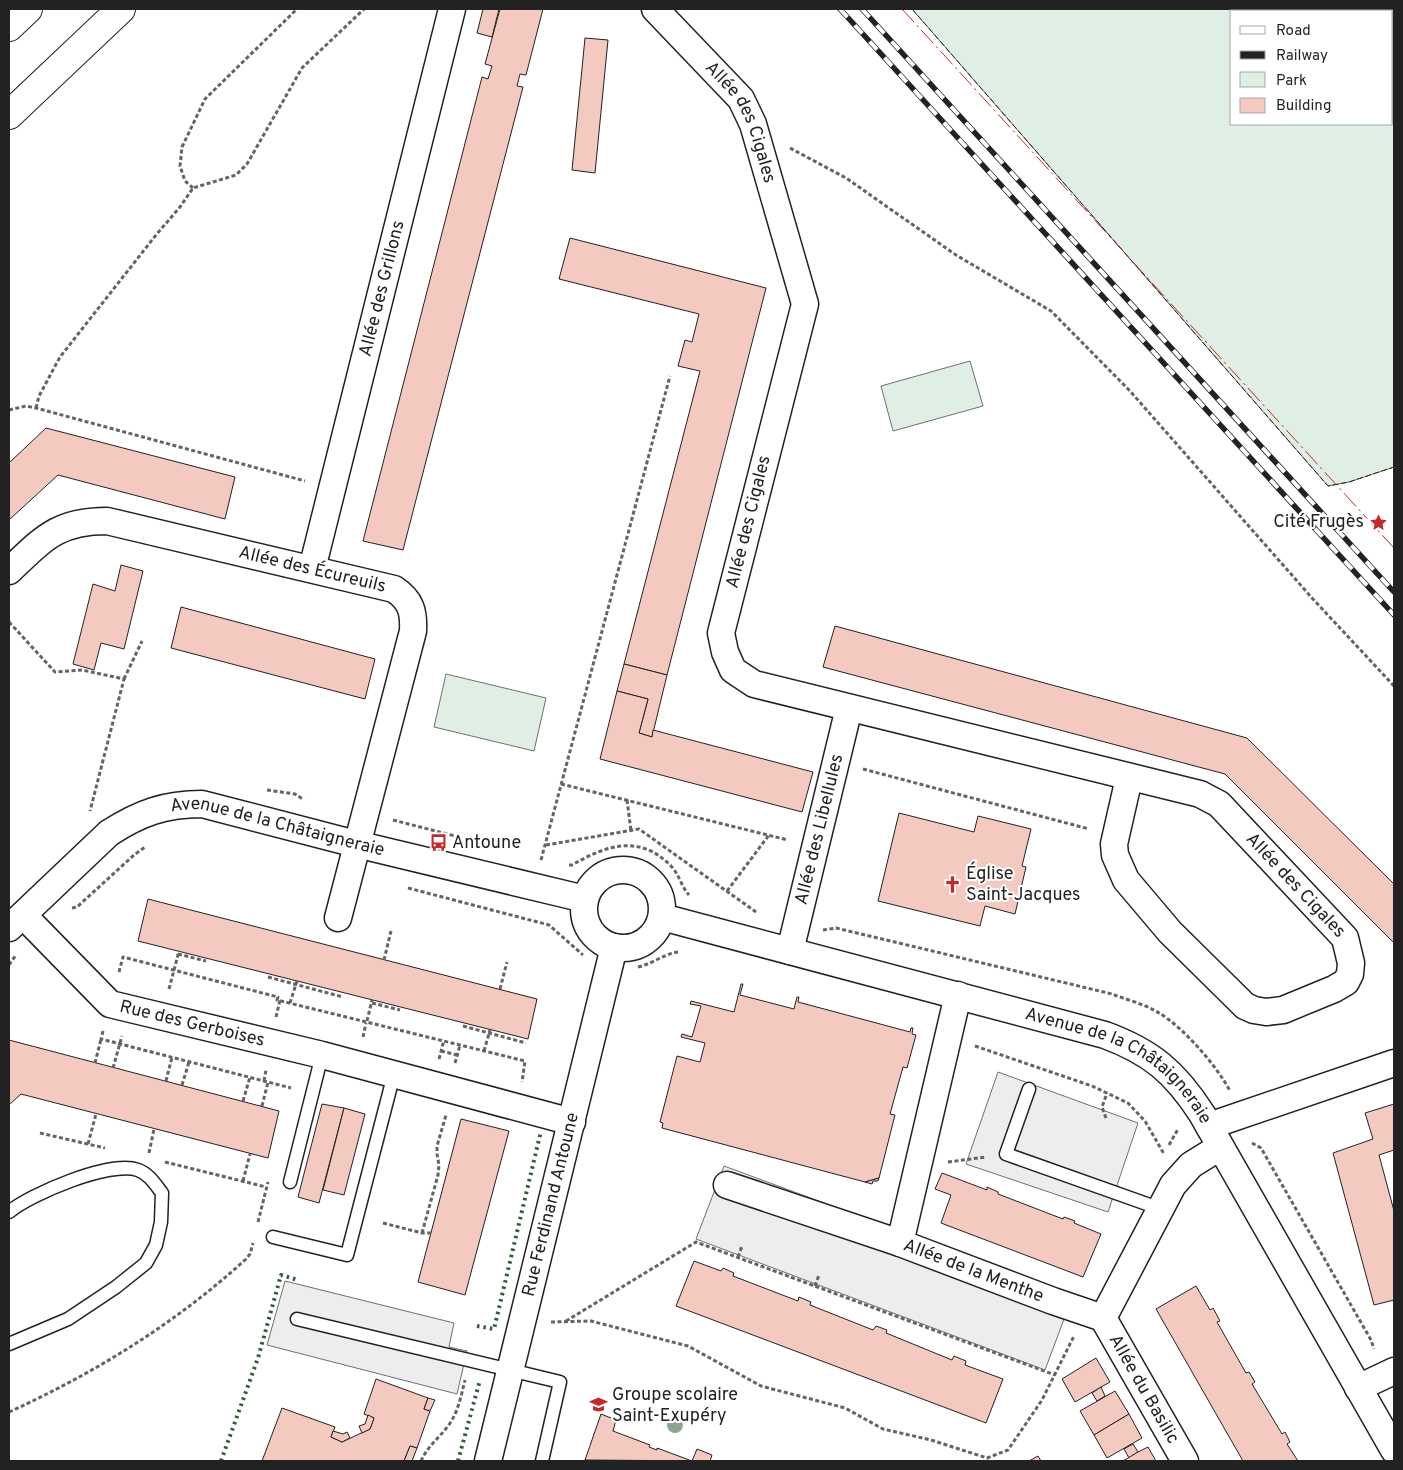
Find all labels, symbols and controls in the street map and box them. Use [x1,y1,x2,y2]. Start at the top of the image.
legend [1230,10,1393,125]
text: Road [1276,22,1311,41]
text: Railway [1276,47,1328,66]
street label: Allée des Cigales [700,57,781,186]
text: Park [1276,72,1307,91]
text: Building [1276,97,1331,116]
street label: Allée des Grillons [354,218,410,359]
street label: Allée des Cigales [721,453,777,591]
place label: Cité Frugès [1273,511,1364,534]
place icon: Cité Frugès [1368,512,1388,532]
street label: Allée des Écureuils [236,541,388,598]
street label: Allée des Libellules [790,752,849,907]
street label: Avenue de la Châtaigneraie [169,792,387,862]
street label: Allée des Cigales [1240,828,1351,943]
place label: Antoune [452,832,521,855]
bus stop icon: Antoune [428,833,448,853]
place label: Église Saint-Jacques [966,861,1080,907]
church icon: Église Saint-Jacques [942,874,962,894]
street label: Rue des Gerboises [117,995,267,1052]
street label: Avenue de la Châtaigneraie [1022,1003,1217,1128]
street label: Rue Ferdinand Antoune [517,1110,584,1299]
street label: Allée de la Menthe [900,1234,1047,1308]
street label: Allée du Basilic [1103,1330,1184,1448]
place label: Groupe scolaire Saint-Exupéry [612,1384,738,1428]
school or university icon: Groupe scolaire Saint-Exupéry [588,1395,608,1415]

